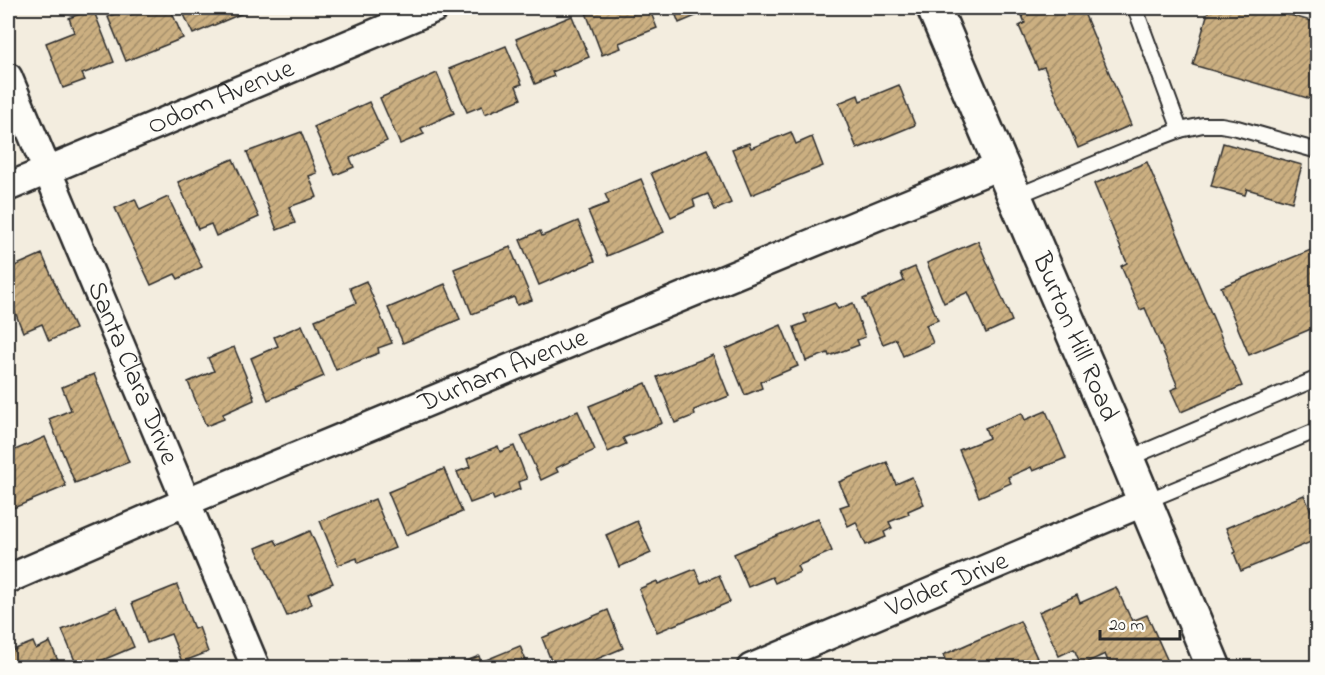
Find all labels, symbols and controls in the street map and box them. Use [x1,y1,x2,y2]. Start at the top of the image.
street label: Odom Avenue [142,49,301,146]
street label: Burton Hill Road [1021,246,1128,428]
street label: Santa Clara Drive [76,275,188,472]
street label: Durham Avenue [412,318,594,424]
street label: Volder Drive [879,542,1015,629]
scale bar [1100,603,1180,641]
text: 20 m [1109,613,1144,639]

